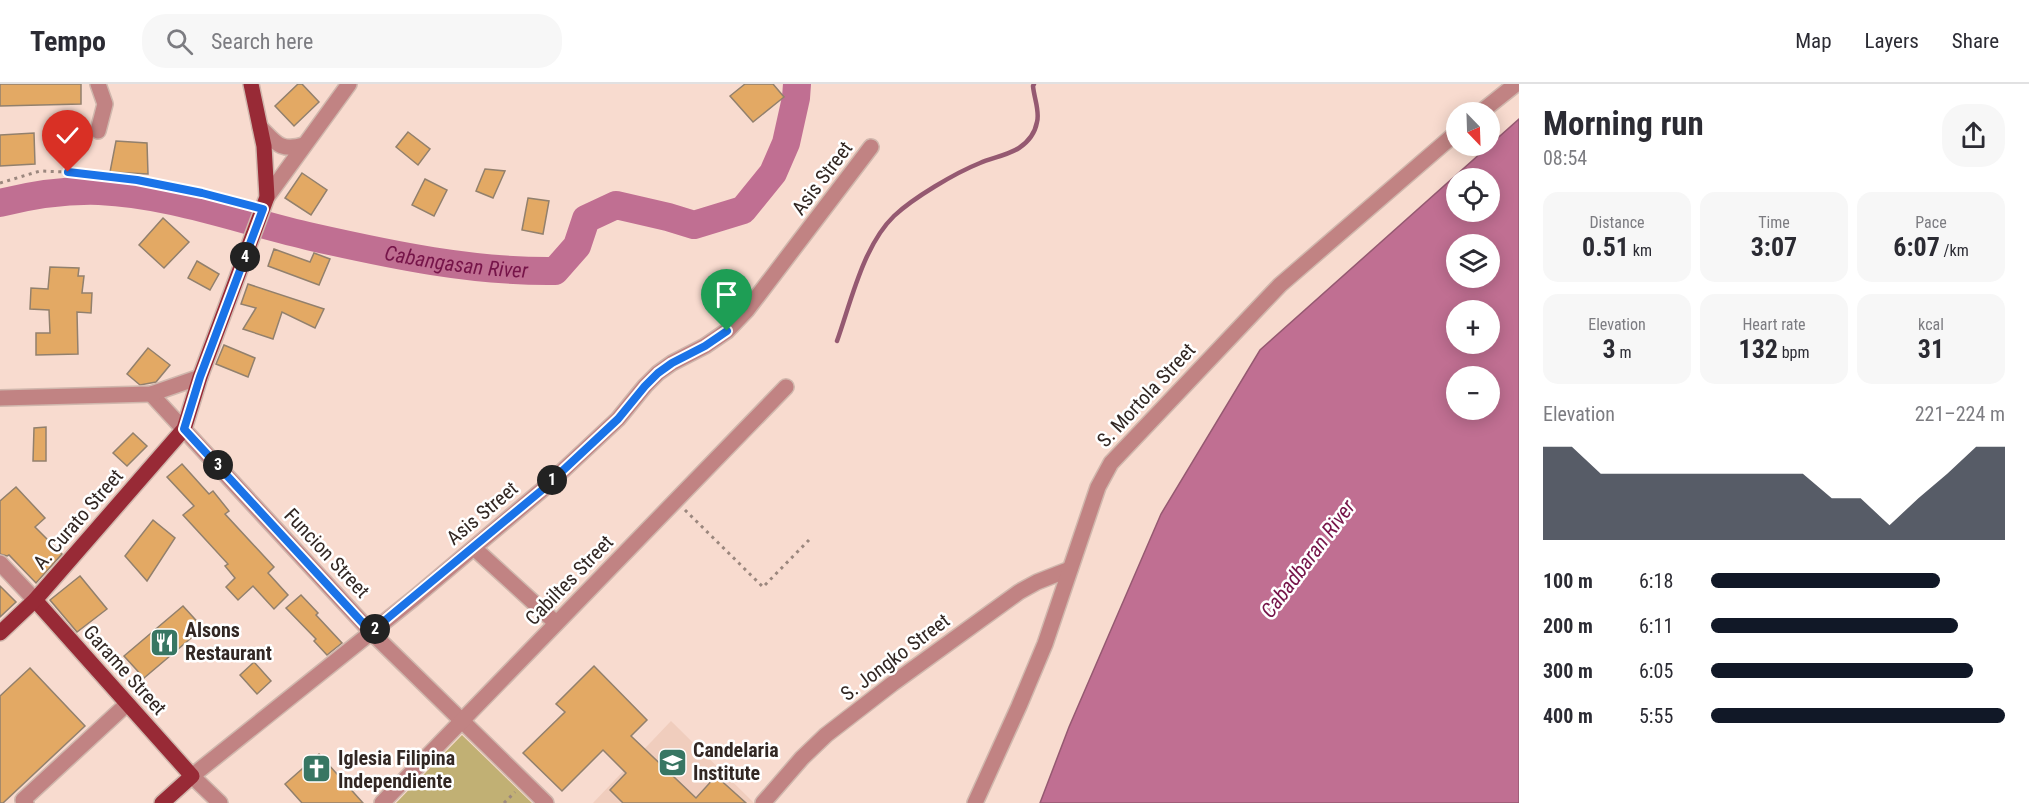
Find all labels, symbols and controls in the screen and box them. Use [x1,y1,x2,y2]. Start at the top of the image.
search box [142,14,562,68]
text: Tempo [30,25,106,58]
icon: search [163,25,196,58]
text: Search here [211,29,313,54]
text: Map [1795,29,1832,53]
text: Layers [1865,29,1919,53]
text: Share [1952,29,1999,53]
north arrow [1446,102,1500,156]
map controls [1446,102,1500,420]
text: Morning run [1543,104,1704,143]
button: share [1942,104,2005,167]
pin [42,110,93,172]
icon: check [51,119,84,152]
street label: Asis Street [787,136,857,219]
text: 08:54 [1543,146,1587,170]
button: locate [1446,168,1500,222]
text: Distance [1589,213,1645,232]
text: Time [1758,213,1790,232]
text: Pace [1915,213,1947,232]
text: 0.51 [1582,232,1629,262]
text: 3:07 [1751,232,1797,262]
text: 6:07 [1893,232,1940,262]
button: layers [1446,234,1500,288]
water label: Cabangasan River [383,241,529,283]
text: km [1629,241,1652,260]
text: /km [1940,241,1969,260]
pin: 4 [230,242,260,272]
text: 4 [241,247,249,266]
pin [701,269,752,331]
icon: arrive [710,278,743,311]
button: + [1446,300,1500,354]
text: Elevation [1588,315,1646,334]
text: Heart rate [1742,315,1806,334]
text: kcal [1918,315,1944,334]
text: 3 [1603,334,1616,364]
text: 132 [1739,334,1778,364]
text: 31 [1918,334,1944,364]
street label: S. Mortola Street [1092,338,1200,452]
text: m [1616,343,1631,362]
text: bpm [1778,343,1809,362]
button: − [1446,366,1500,420]
text: Elevation [1543,402,1615,426]
text: 221–224 m [1915,402,2005,426]
pin: 3 [203,450,233,480]
text: 3 [214,455,222,474]
street label: A. Curato Street [28,464,128,574]
pin: 1 [537,465,567,495]
text: 1 [548,470,556,489]
street label: Asis Street [441,476,523,550]
water label: Cabadbaran River [1256,495,1361,623]
street label: Funcion Street [279,503,375,603]
street label: Cabiltes Street [520,530,618,630]
text: 100 m [1543,569,1593,593]
text: 6:18 [1639,569,1673,593]
street label: S. Jongko Street [836,608,954,706]
pin: 2 [360,614,390,644]
text: 200 m [1543,614,1593,638]
text: 6:11 [1639,614,1673,638]
place label: Alsons Restaurant [185,618,272,665]
text: 2 [371,619,379,638]
street label: Garame Street [78,620,172,720]
restaurant icon: Alsons Restaurant [148,626,180,658]
text: 300 m [1543,659,1593,683]
text: 6:05 [1639,659,1673,683]
text: 400 m [1543,704,1593,728]
text: 5:55 [1639,704,1673,728]
place label: Candelaria Institute [693,738,779,785]
place label: Iglesia Filipina Independiente [338,746,455,793]
school or university icon: Candelaria Institute [656,746,688,778]
church icon: Iglesia Filipina Independiente [301,753,333,785]

